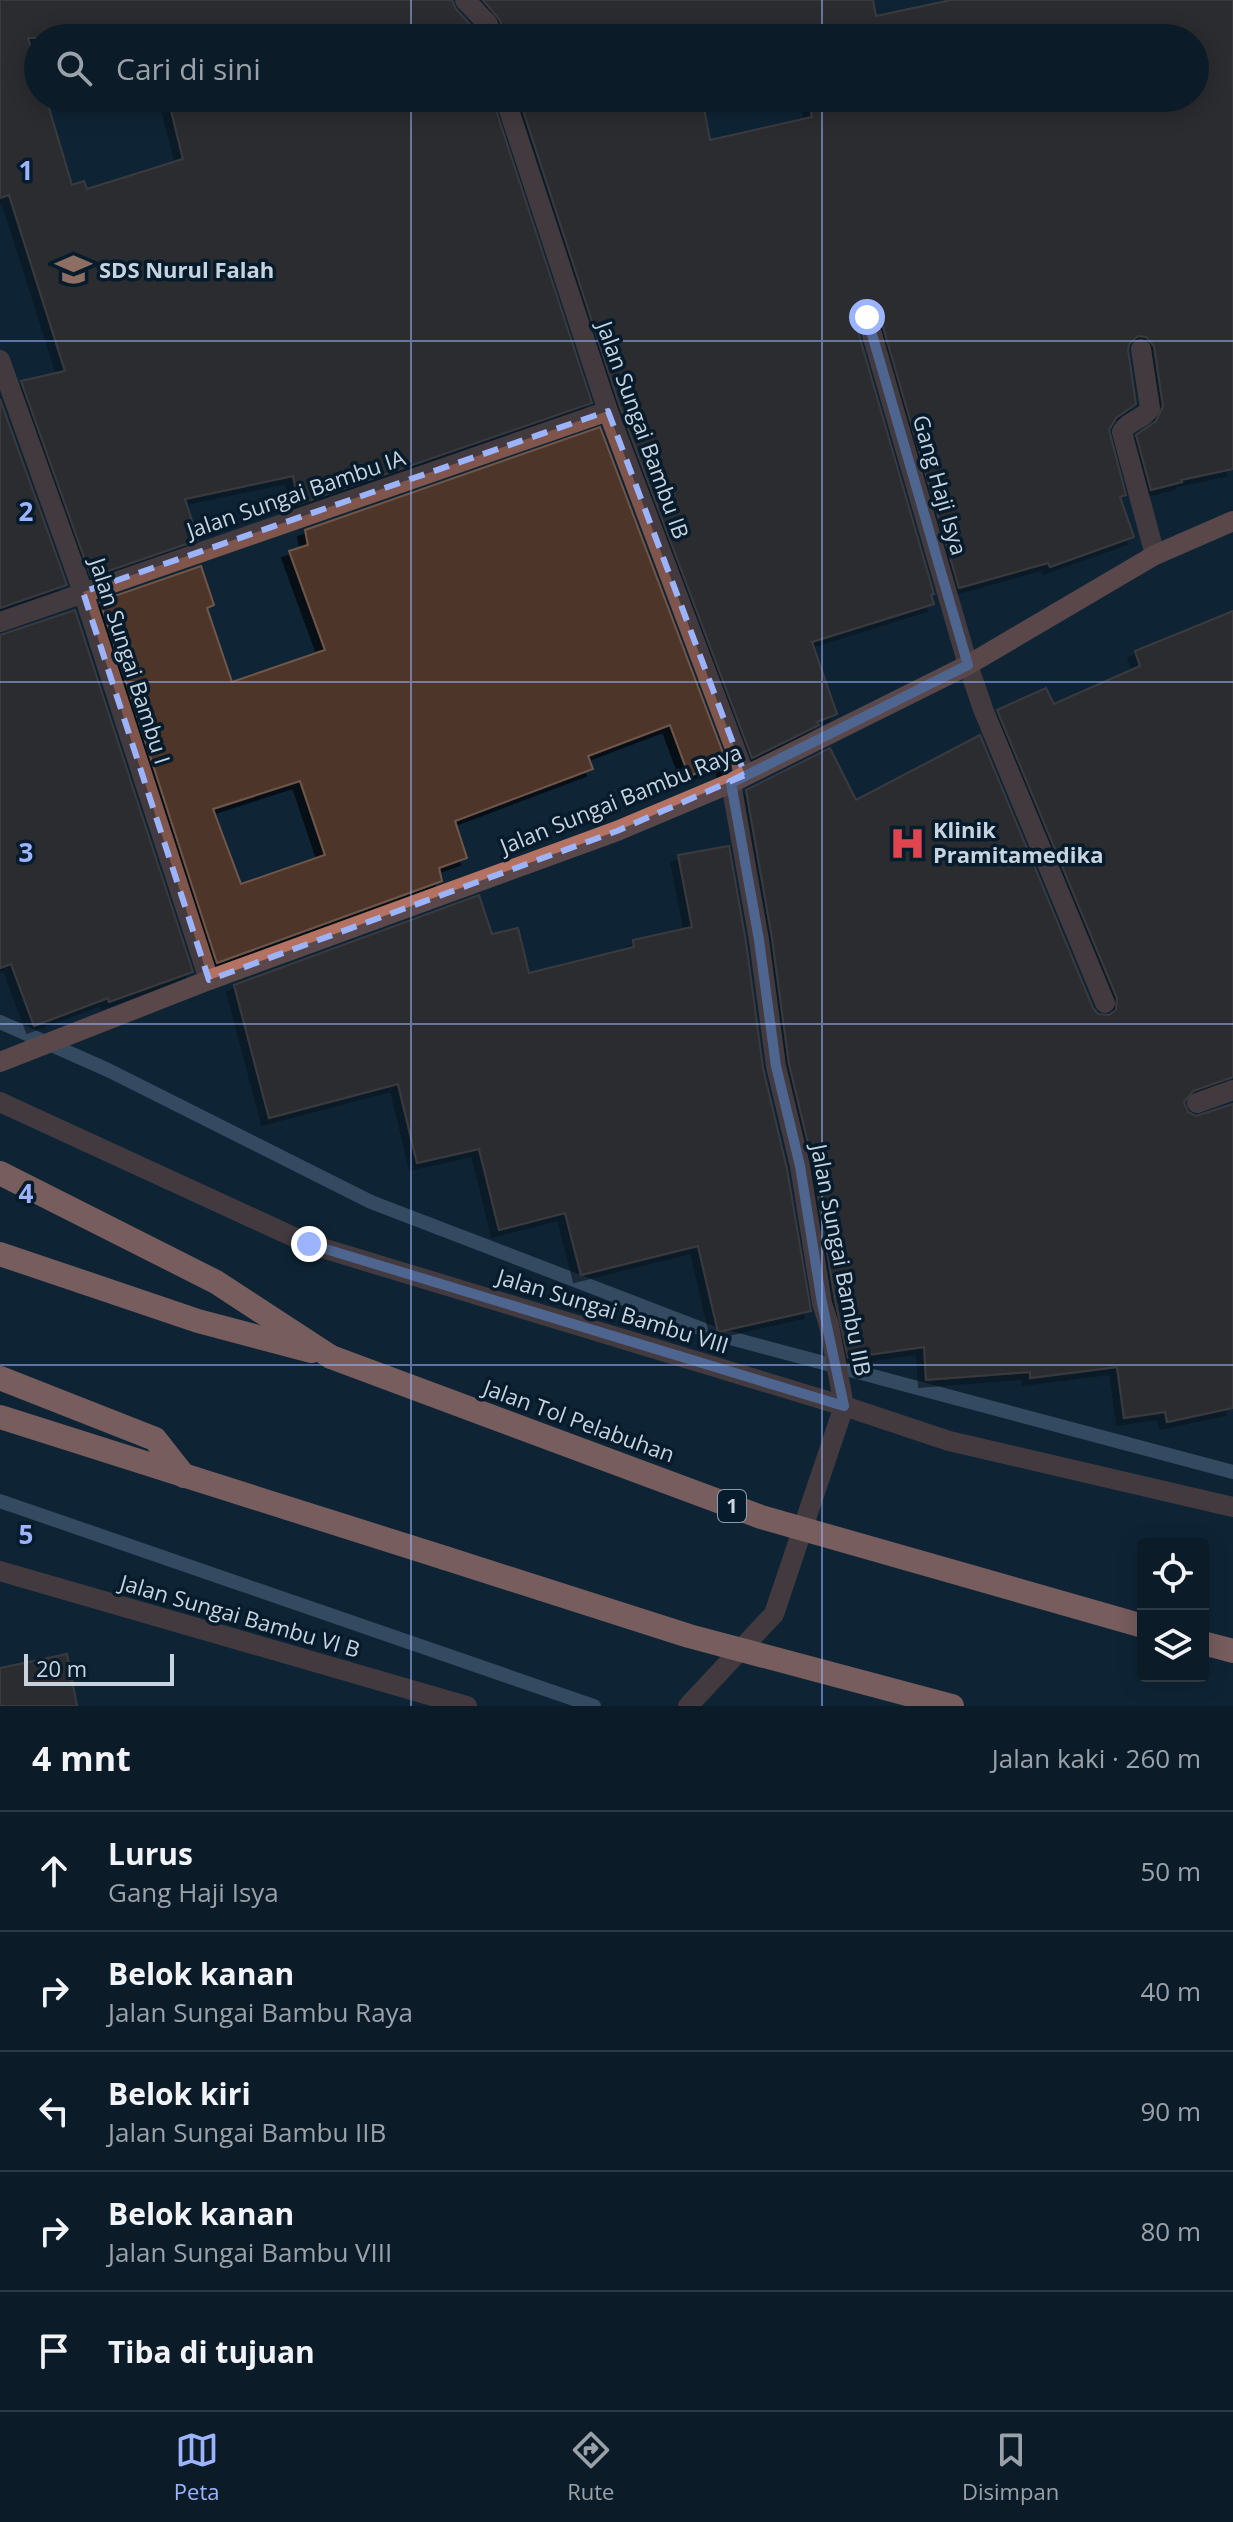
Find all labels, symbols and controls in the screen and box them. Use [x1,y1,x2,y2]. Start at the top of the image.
search box [24,24,1209,112]
icon: search [52,46,96,90]
text: Cari di sini [116,48,261,89]
text: 1 [19,152,33,188]
school or university icon: SDS Nurul Falah [54,251,92,289]
place label: SDS Nurul Falah [99,254,274,284]
route start [849,299,885,335]
street label: Jalan Sungai Bambu IB [590,315,697,543]
street label: Gang Haji Isya [907,411,975,558]
street label: Jalan Sungai Bambu IA [181,442,409,545]
text: 2 [19,493,34,529]
street label: Jalan Sungai Bambu I [83,552,178,768]
street label: Jalan Sungai Bambu Raya [493,736,746,861]
place label: Klinik Pramitamedika [933,814,1103,869]
hospital icon: Klinik Pramitamedika [888,824,926,862]
text: 3 [19,834,33,870]
street label: Jalan Sungai Bambu IIB [804,1139,879,1378]
text: 4 [19,1175,34,1211]
route end [291,1226,327,1262]
street label: Jalan Sungai Bambu VIII [492,1260,733,1360]
street label: Jalan Tol Pelabuhan [478,1371,679,1469]
road number: 1 [718,1490,746,1522]
text: 5 [19,1516,33,1552]
map controls [1137,1538,1209,1682]
button: locate [1137,1538,1209,1610]
street label: Jalan Sungai Bambu VI B [115,1566,364,1664]
button: layers [1137,1610,1209,1682]
scale bar [24,1650,174,1686]
text: 20 m [36,1653,87,1683]
text: 4 mnt [32,1735,131,1781]
text: Jalan kaki · 260 m [992,1740,1201,1776]
text: Lurus [108,1833,193,1874]
icon: ahead [32,1849,76,1893]
text: 50 m [1140,1853,1201,1889]
text: Gang Haji Isya [108,1874,279,1910]
text: Belok kanan [108,1953,294,1994]
icon: right [32,1969,76,2013]
text: 40 m [1140,1973,1201,2009]
text: Jalan Sungai Bambu Raya [108,1994,413,2030]
text: Belok kiri [108,2073,251,2114]
icon: left [32,2089,76,2133]
text: 90 m [1140,2093,1201,2129]
text: Jalan Sungai Bambu IIB [108,2114,386,2150]
text: Belok kanan [108,2193,294,2234]
icon: right [32,2209,76,2253]
text: 80 m [1140,2213,1201,2249]
text: Jalan Sungai Bambu VIII [108,2234,392,2270]
icon: arrive [32,2329,76,2373]
text: Tiba di tujuan [108,2331,315,2372]
tab: Peta [174,2428,219,2506]
tab: Rute [567,2428,614,2506]
tab: Disimpan [962,2428,1059,2506]

